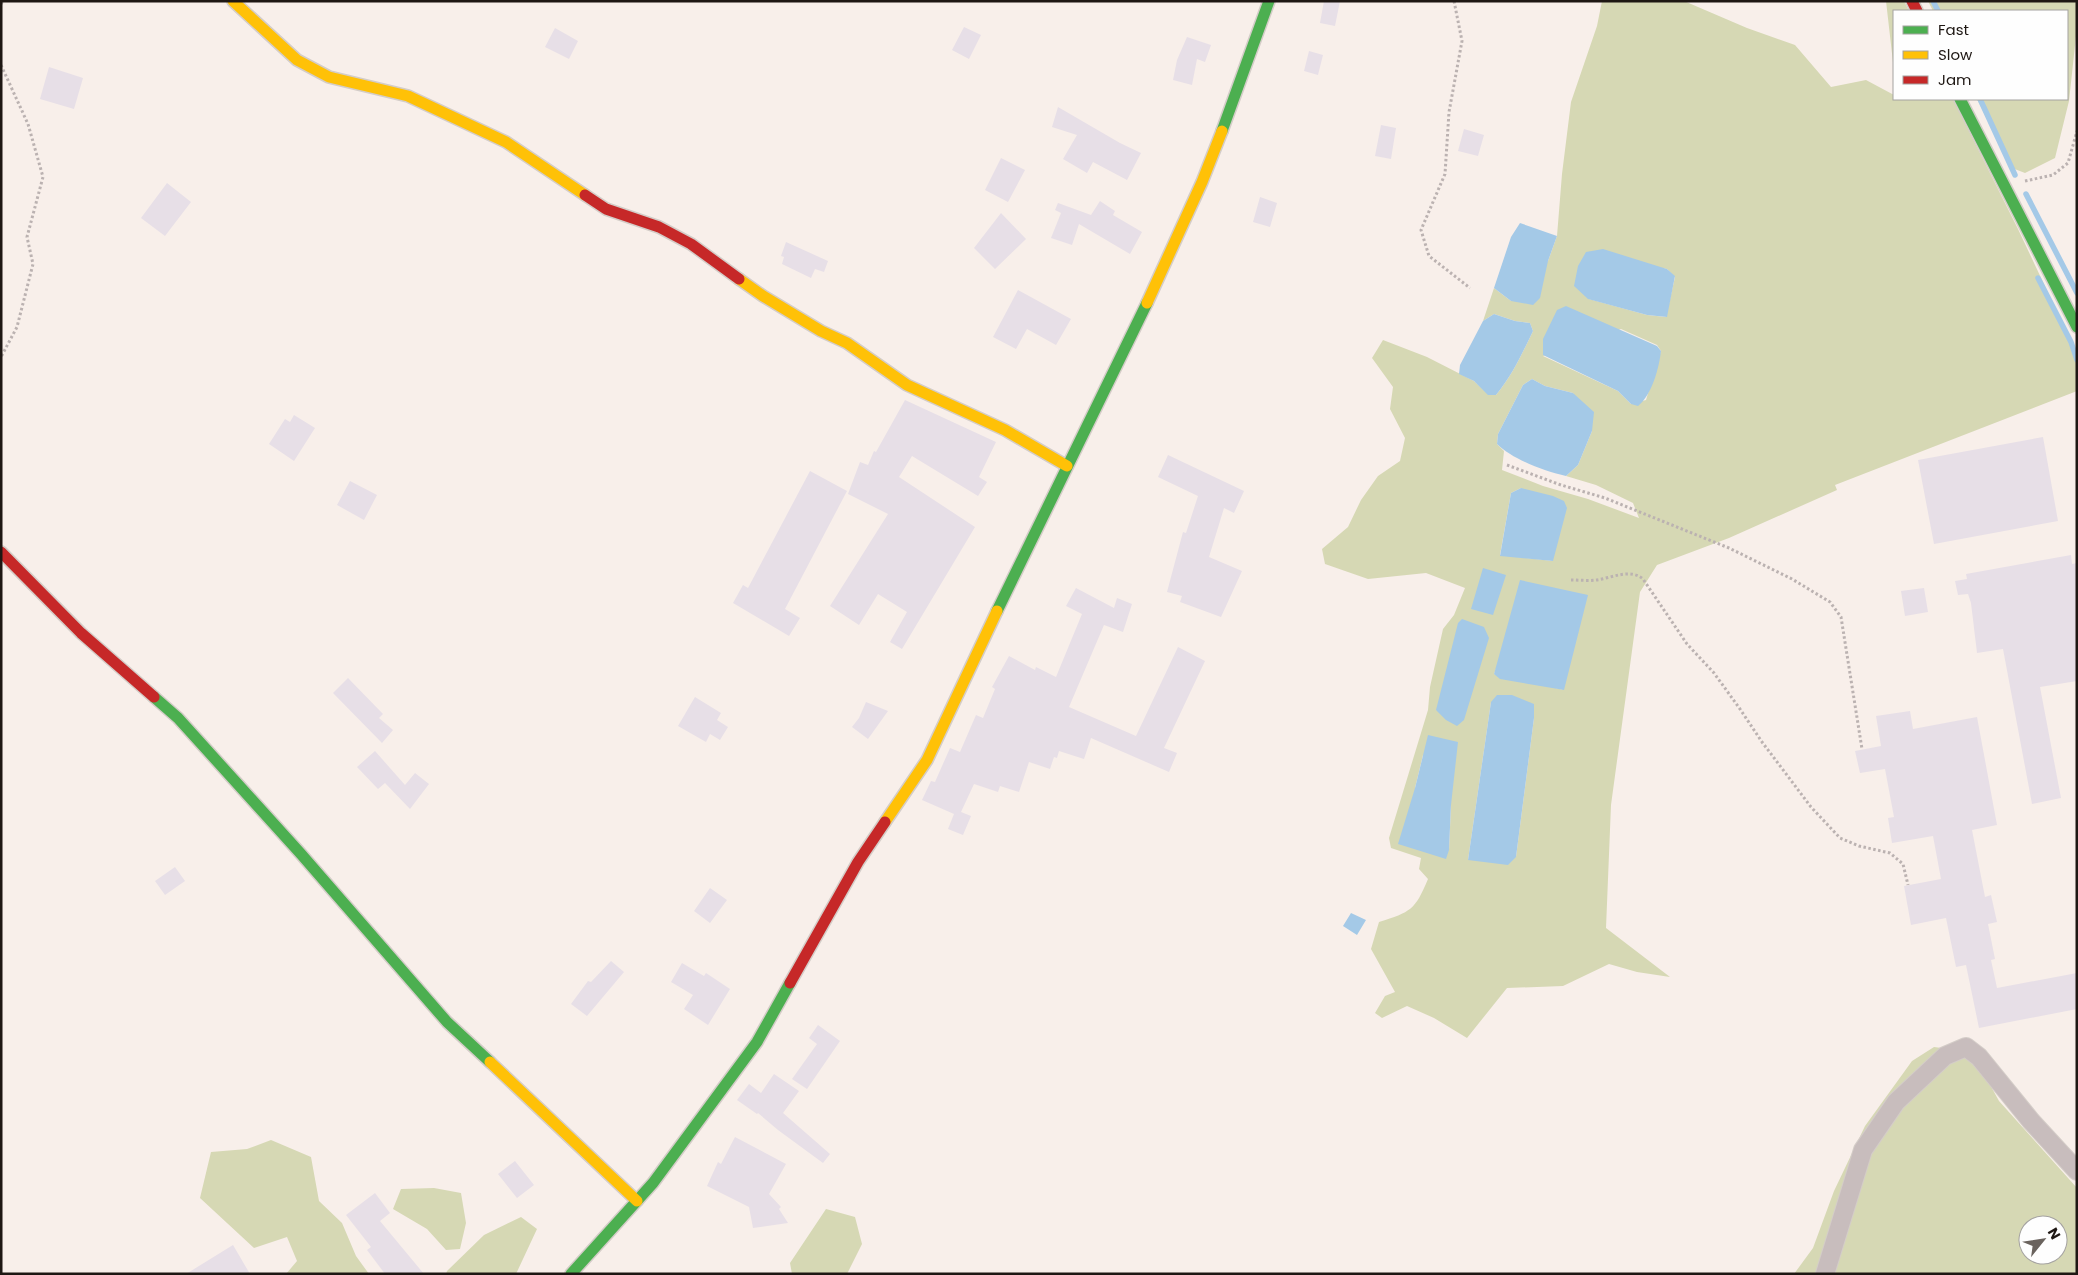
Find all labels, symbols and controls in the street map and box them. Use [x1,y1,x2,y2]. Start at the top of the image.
legend [1893,10,2068,100]
text: Fast [1938,19,1969,40]
text: Slow [1938,44,1973,65]
text: Jam [1938,69,1972,90]
north arrow [2018,1215,2068,1265]
text: N [2043,1224,2066,1243]

